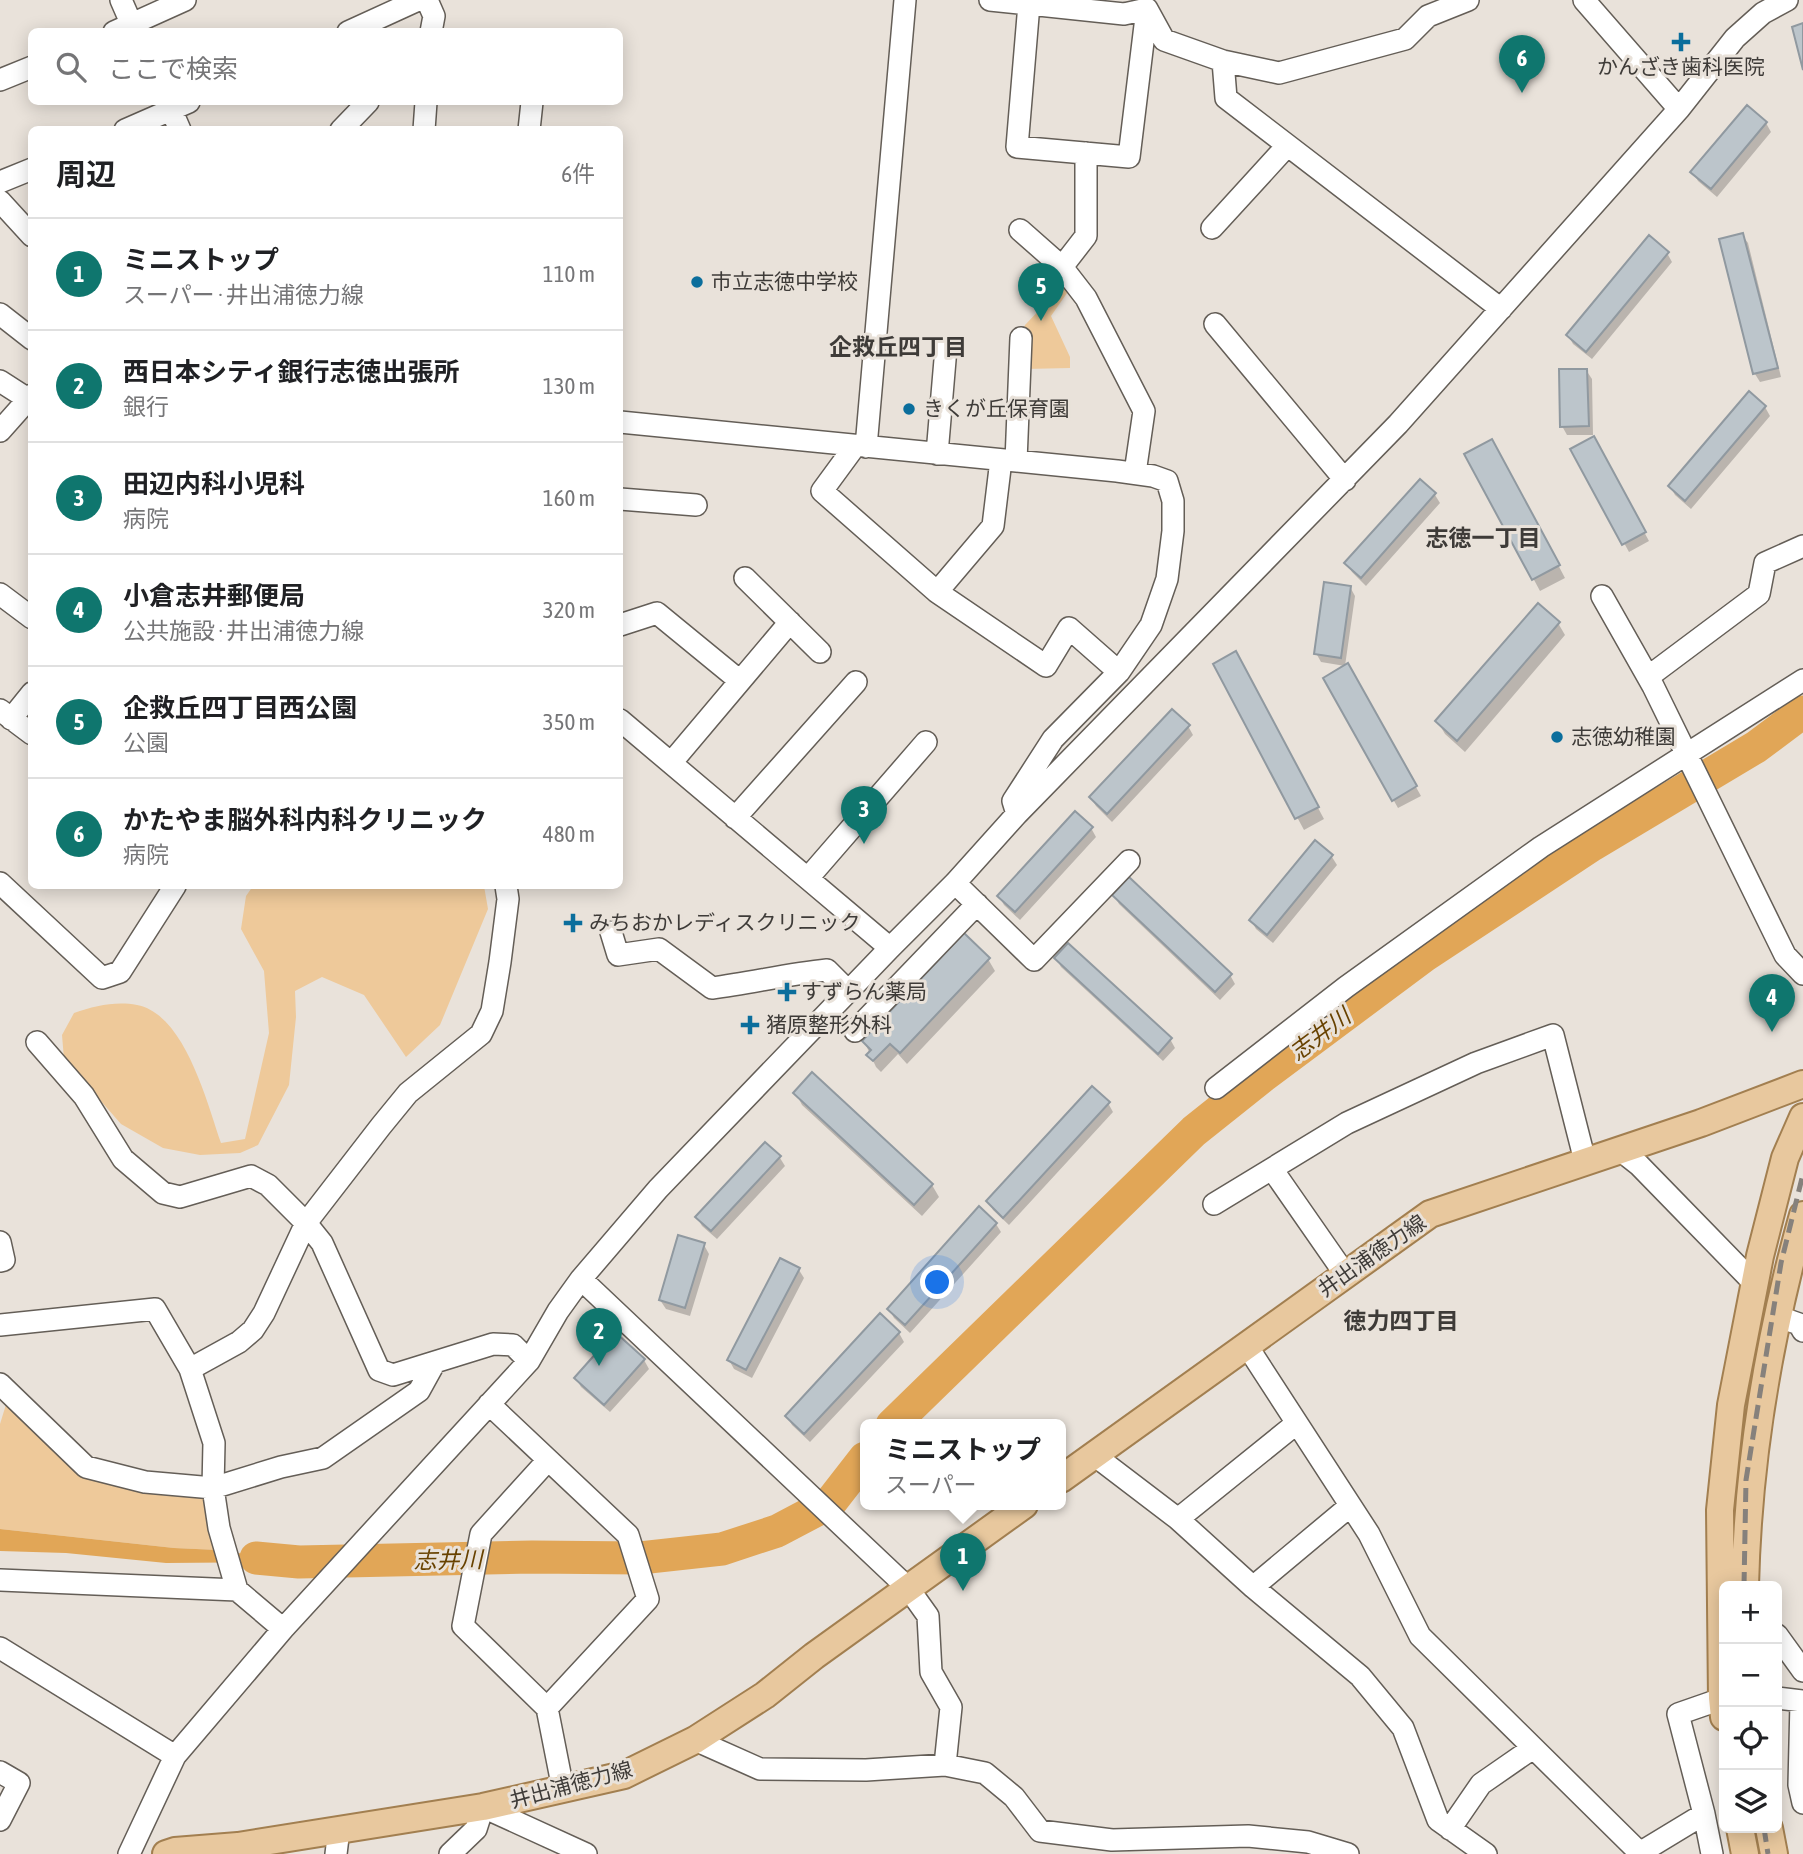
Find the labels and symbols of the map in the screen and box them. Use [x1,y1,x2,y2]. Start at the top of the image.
marker: かんざき歯科医院 [1671,32,1691,52]
pin: 6 [1499,35,1545,93]
place label: かんざき歯科医院 [1597,54,1765,78]
pin: 5 [1018,263,1064,321]
place label: 市立志徳中学校 [711,269,858,293]
marker: 市立志徳中学校 [689,274,705,290]
district label: 企救丘四丁目 [829,334,967,360]
place label: きくが丘保育園 [923,396,1070,420]
marker: きくが丘保育園 [901,401,917,417]
district label: 志徳一丁目 [1426,525,1541,551]
place label: 志徳幼稚園 [1571,724,1676,748]
marker: 志徳幼稚園 [1549,729,1565,745]
pin: 3 [841,786,887,844]
place label: みちおかレディスクリニック [589,910,861,934]
marker: みちおかレディスクリニック [563,913,583,933]
pin: 4 [1749,974,1795,1032]
place label: すずらん薬局 [801,979,927,1003]
marker: すずらん薬局 [779,984,795,1000]
water label: 志井川 [1285,1001,1358,1065]
place label: 猪原整形外科 [766,1012,892,1036]
marker: 猪原整形外科 [740,1015,760,1035]
street label: 井出浦徳力線 [1313,1209,1430,1301]
your location [920,1265,954,1299]
pin: 2 [576,1308,622,1366]
district label: 徳力四丁目 [1344,1308,1459,1334]
pin: 1 [940,1533,986,1591]
water label: 志井川 [413,1546,486,1574]
street label: 井出浦徳力線 [507,1756,635,1812]

